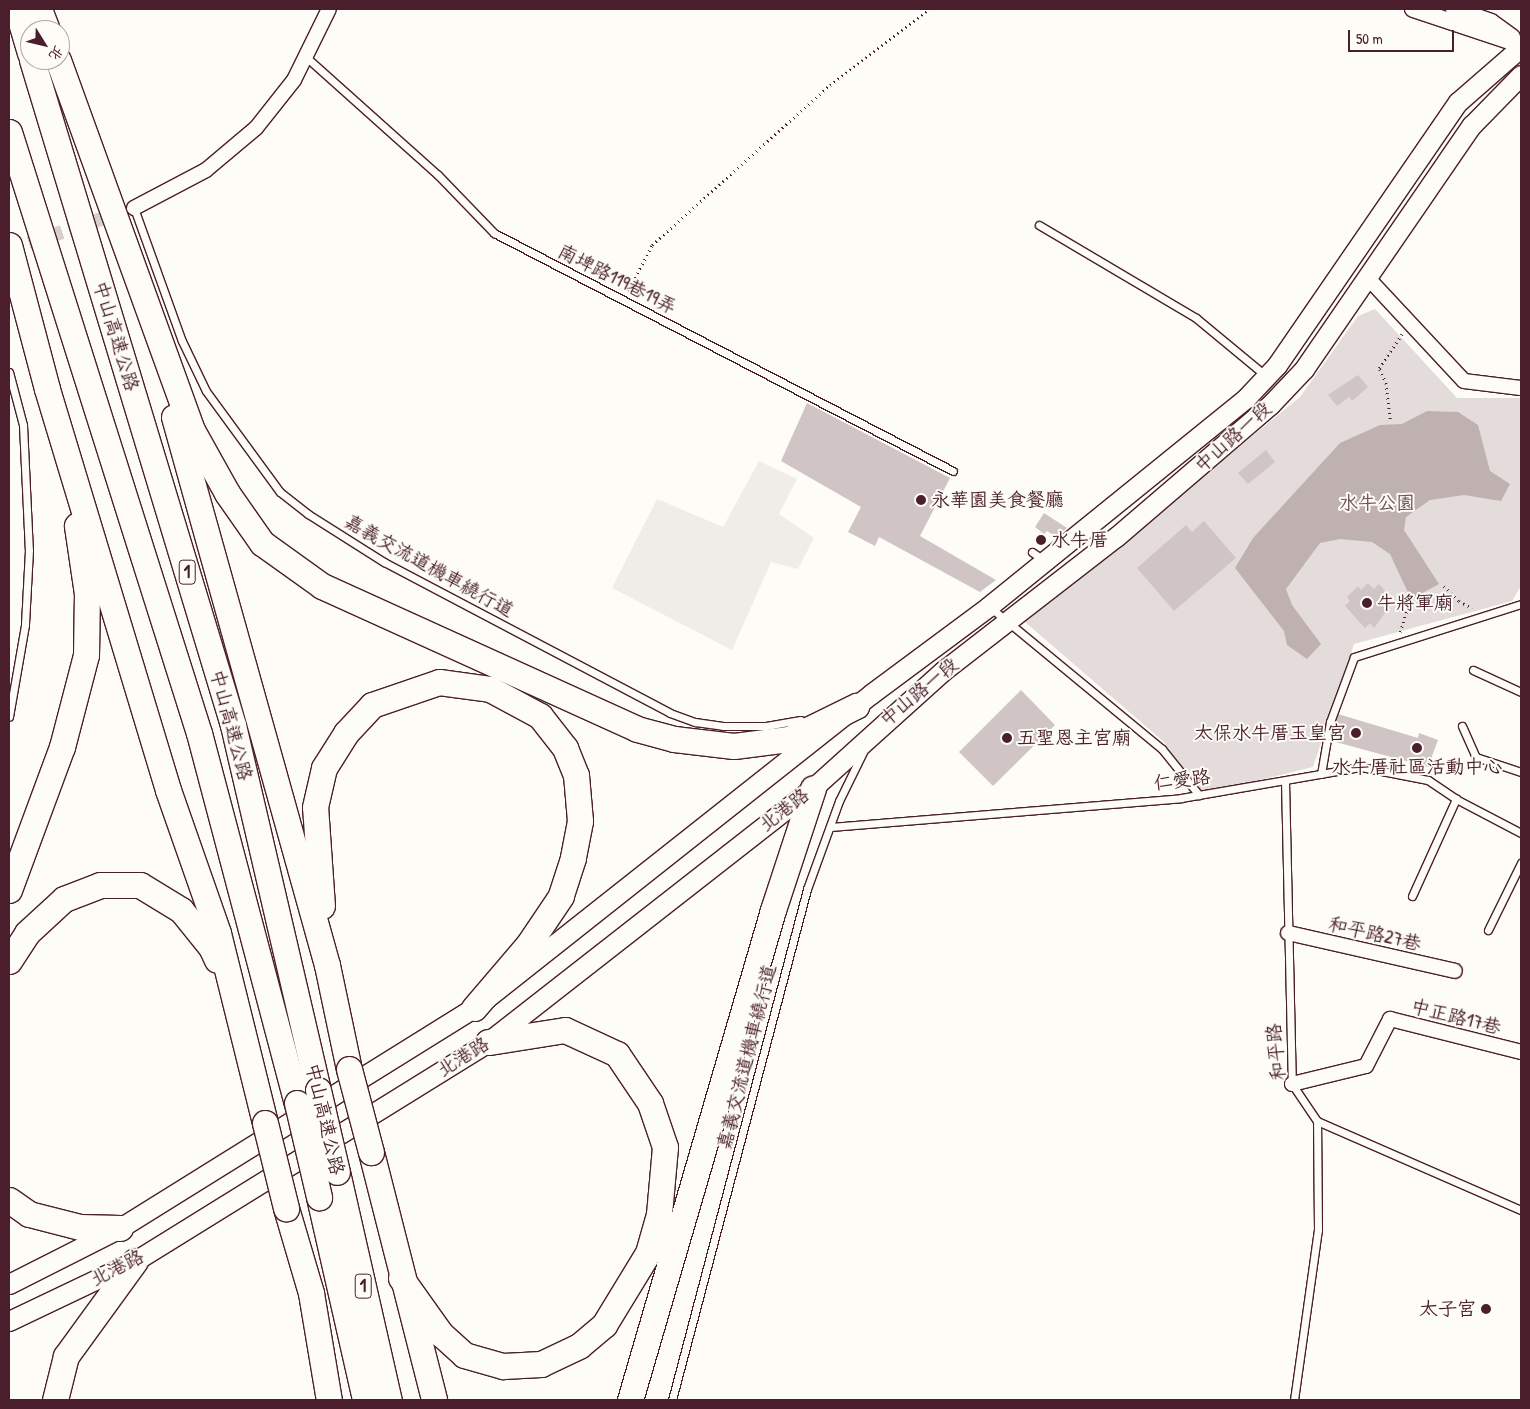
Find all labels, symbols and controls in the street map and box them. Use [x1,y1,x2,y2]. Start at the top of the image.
north arrow [20,20,70,70]
scale bar [1350,20,1456,52]
text: 50 m [1356,28,1383,49]
text: 北 [45,42,69,65]
street label: 南埤路119巷19弄 [554,239,680,319]
street label: 中山高速公路 [88,278,144,394]
street label: 中山路一段 [1190,397,1276,477]
place label: 永華園美食餐廳 [931,489,1064,511]
park label: 水牛公園 [1339,492,1415,514]
marker: 永華園美食餐廳 [915,494,927,506]
street label: 嘉義交流道機車繞行道 [340,510,518,622]
place label: 水牛厝 [1051,529,1108,551]
marker: 水牛厝 [1035,534,1047,546]
road number: 1 [178,556,196,588]
place label: 牛將軍廟 [1377,592,1453,614]
marker: 牛將軍廟 [1361,597,1373,609]
street label: 中山路一段 [875,653,963,731]
street label: 中山高速公路 [205,667,257,783]
place label: 太保水牛厝玉皇宮 [1194,722,1346,744]
place label: 五聖恩主宮廟 [1017,727,1131,749]
marker: 太保水牛厝玉皇宮 [1350,727,1362,739]
marker: 五聖恩主宮廟 [1001,732,1013,744]
marker: 水牛厝社區活動中心 [1411,742,1423,754]
place label: 水牛厝社區活動中心 [1332,756,1502,778]
street label: 仁愛路 [1152,765,1212,795]
street label: 北港路 [755,783,813,837]
street label: 和平路27巷 [1326,912,1424,956]
street label: 嘉義交流道機車繞行道 [713,962,781,1152]
street label: 中正路17巷 [1408,995,1504,1039]
street label: 和平路 [1262,1023,1290,1081]
street label: 北港路 [433,1032,493,1082]
street label: 中山高速公路 [301,1061,349,1177]
street label: 北港路 [86,1245,148,1291]
road number: 1 [354,1270,372,1302]
place label: 太子宮 [1419,1298,1476,1320]
marker: 太子宮 [1480,1303,1492,1315]

